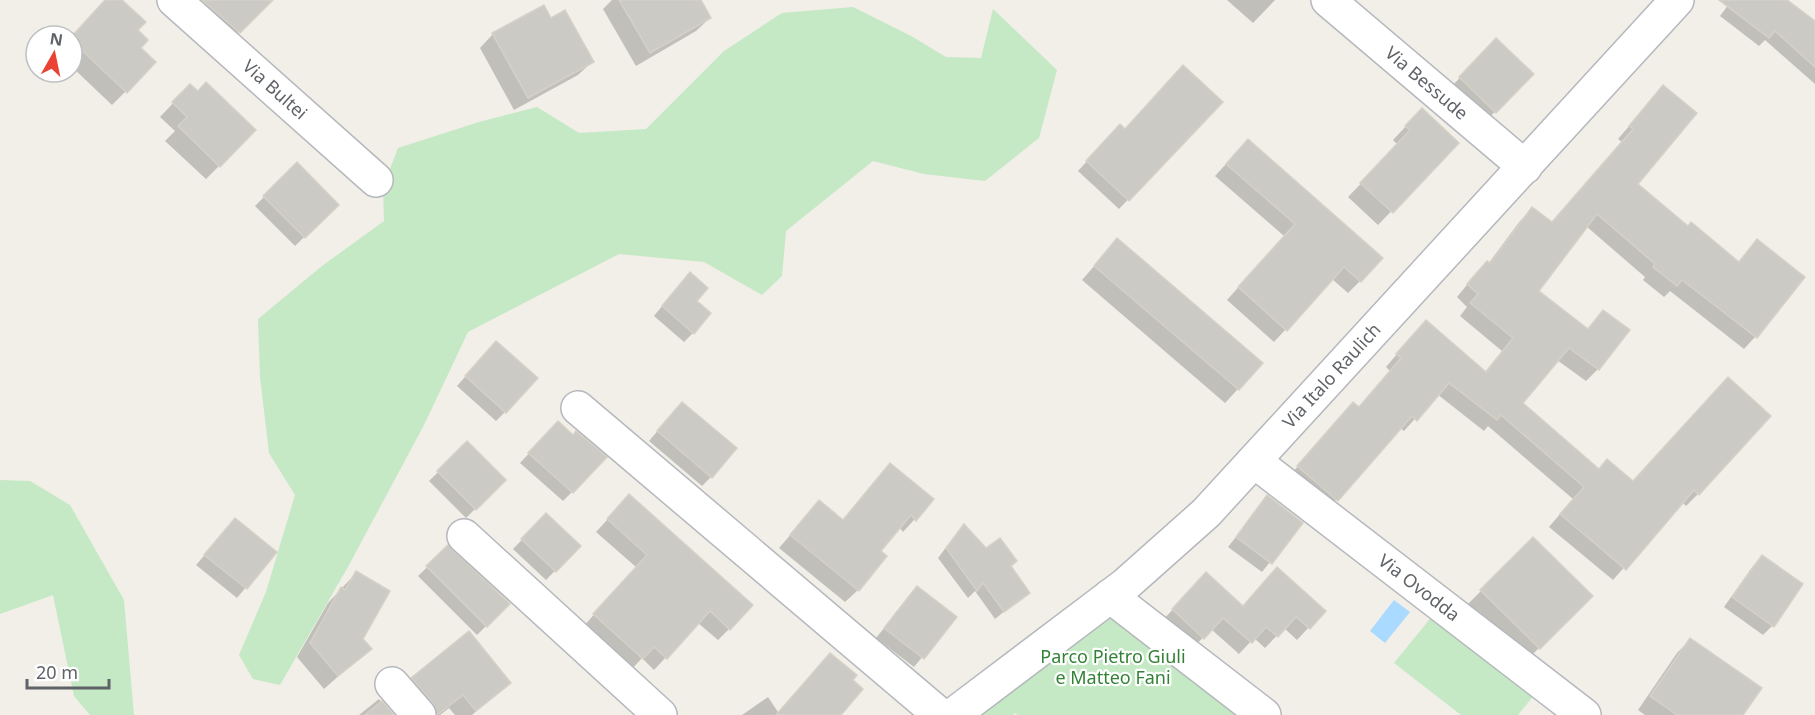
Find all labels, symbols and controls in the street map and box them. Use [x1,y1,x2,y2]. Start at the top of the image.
north arrow [24,24,84,84]
text: N [48,27,64,51]
street label: Via Bessude [1380,41,1474,125]
street label: Via Bultei [238,54,313,124]
street label: Via Italo Raulich [1277,318,1385,433]
street label: Via Ovodda [1374,548,1465,626]
park label: Parco Pietro Giuli e Matteo Fani [1040,644,1186,689]
scale bar [27,652,110,690]
text: 20 m [36,660,78,684]

